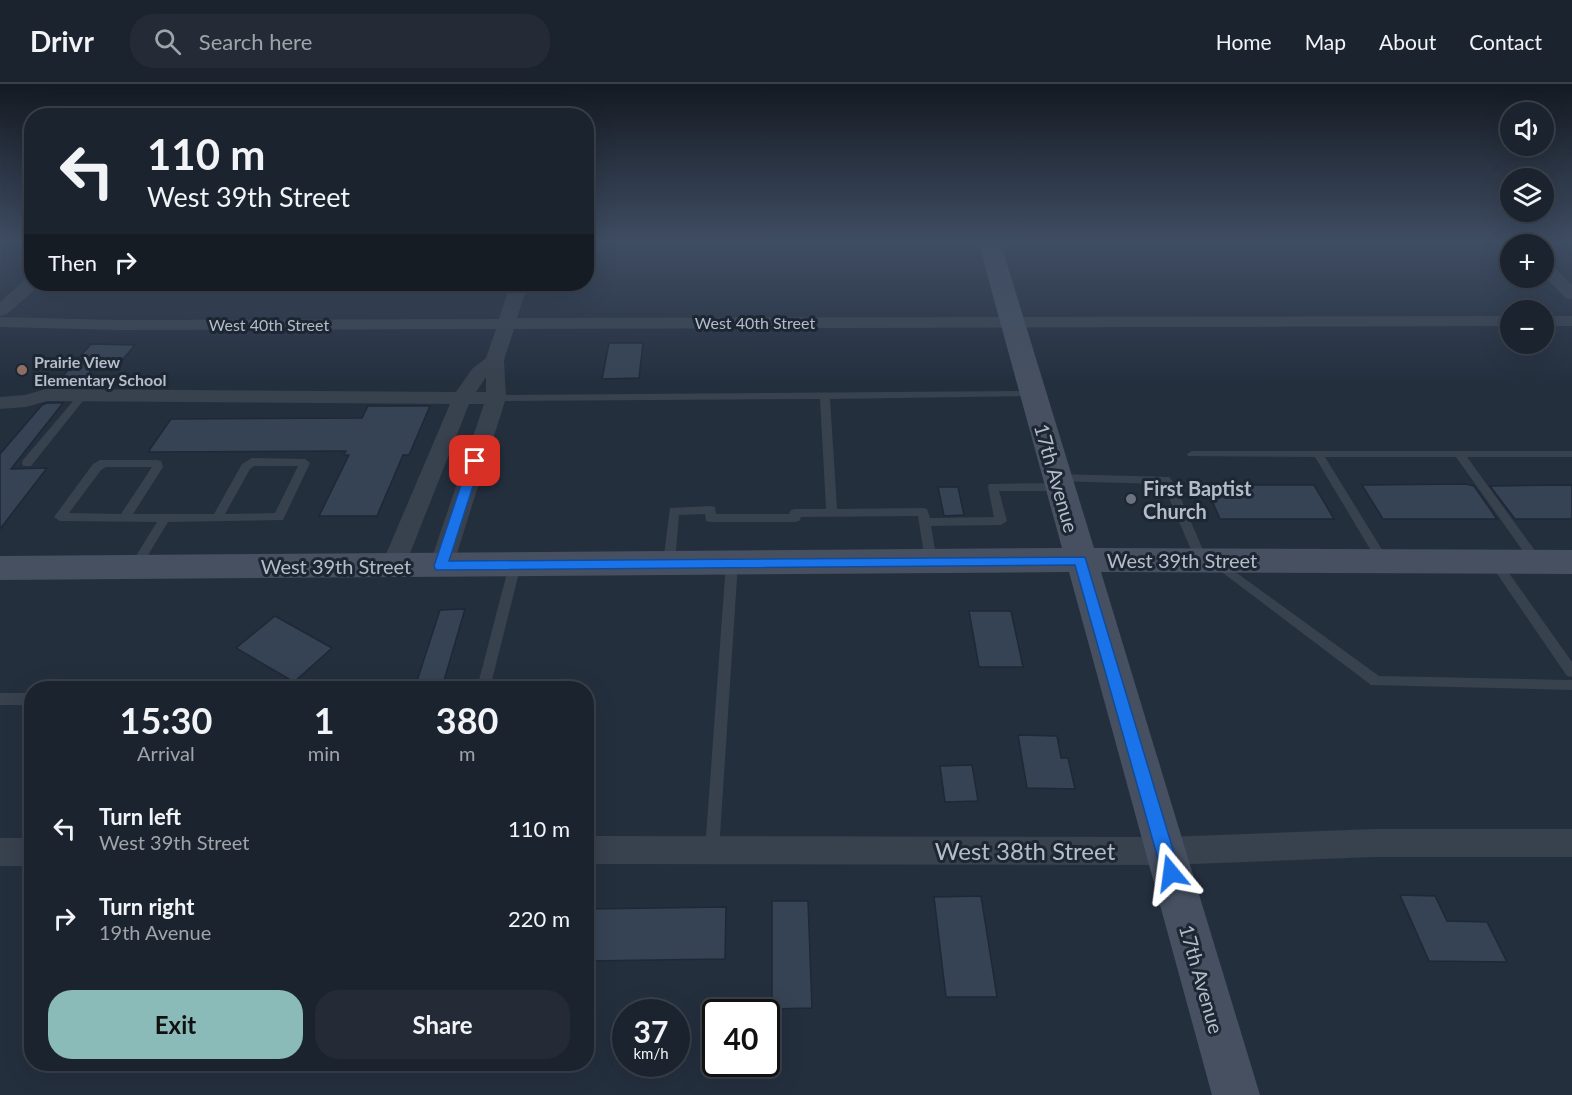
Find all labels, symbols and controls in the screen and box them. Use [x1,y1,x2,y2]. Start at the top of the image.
search box [130,14,550,68]
text: Drivr [30,24,94,58]
icon: search [151,25,184,58]
text: Search here [199,28,312,55]
text: Home [1216,29,1272,54]
text: Map [1305,29,1346,54]
text: About [1379,29,1436,54]
text: Contact [1469,29,1542,54]
map controls [1500,102,1554,354]
button: sound [1500,102,1554,156]
text: 110 m [147,129,265,179]
icon: left [48,132,126,210]
button: layers [1500,168,1554,222]
text: West 39th Street [147,180,350,213]
button: + [1500,234,1554,288]
icon: right [109,246,142,279]
text: Then [48,249,97,276]
button: − [1500,300,1554,354]
street label: West 40th Street [695,313,815,332]
street label: West 40th Street [209,315,329,334]
place label: Prairie View Elementary School [34,352,166,389]
marker: Prairie View Elementary School [15,363,29,377]
street label: 17th Avenue [1030,421,1084,535]
pin [449,435,500,486]
icon: arrive [458,444,491,477]
place label: First Baptist Church [1143,476,1252,523]
marker: First Baptist Church [1124,492,1138,506]
street label: West 39th Street [1107,548,1257,572]
street label: West 39th Street [261,554,411,578]
text: 15:30 [120,698,212,742]
text: 1 [314,698,335,742]
text: 380 [436,698,498,742]
text: Arrival [137,741,195,765]
text: min [308,741,340,765]
text: m [459,741,475,765]
text: Turn left [99,803,181,830]
icon: left [48,812,81,845]
text: 110 m [508,815,570,842]
text: West 39th Street [99,830,249,854]
street label: West 38th Street [935,836,1116,865]
position arrow [1139,841,1203,905]
text: Turn right [99,893,194,920]
icon: right [48,902,81,935]
text: 220 m [508,905,570,932]
text: 19th Avenue [99,920,211,944]
street label: 17th Avenue [1175,922,1229,1036]
button: Exit [48,990,303,1059]
button: Share [315,990,570,1059]
speed limit sign: 40 [702,999,780,1077]
text: 37 [634,1013,668,1049]
text: km/h [633,1044,669,1062]

